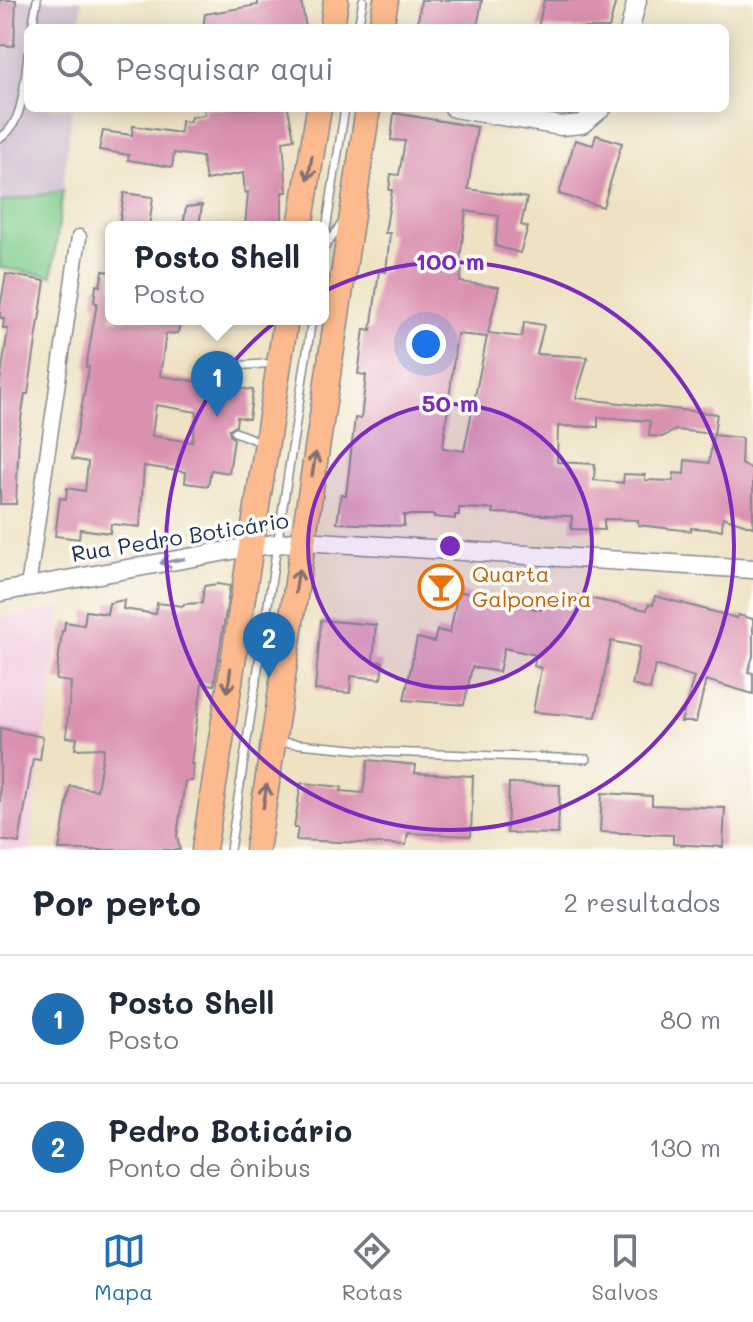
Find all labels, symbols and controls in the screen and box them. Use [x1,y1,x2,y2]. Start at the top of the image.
search box [24,24,729,112]
icon: search [52,46,96,90]
text: Pesquisar aqui [116,48,334,88]
one-way arrow [301,154,316,180]
popup [105,221,329,325]
text: Posto Shell [134,236,300,276]
text: 100 m [415,245,485,276]
text: Posto [134,276,205,310]
your location [406,324,446,364]
pin: 1 [191,351,243,417]
text: 50 m [421,387,479,418]
one-way arrow [308,452,323,477]
street label: Rua Pedro Boticário [69,505,291,568]
centre of rings [436,532,464,560]
one-way arrow [160,554,186,569]
place label: Quarta Galponeira [472,559,591,613]
bar icon: Quarta Galponeira [417,563,465,611]
one-way arrow [290,569,305,594]
pin: 2 [243,612,295,678]
one-way arrow [221,666,236,692]
one-way arrow [258,784,273,809]
text: Por perto [32,880,201,925]
text: 2 resultados [563,885,721,919]
text: Posto Shell [108,982,274,1022]
text: 1 [52,1002,64,1036]
text: 80 m [660,1002,721,1036]
text: Posto [108,1022,179,1056]
text: Pedro Boticário [108,1110,352,1150]
text: 2 [51,1130,65,1164]
text: 130 m [649,1130,721,1164]
text: Ponto de ônibus [108,1150,311,1184]
tab: Mapa [94,1229,153,1306]
tab: Rotas [342,1229,403,1306]
tab: Salvos [592,1229,659,1306]

